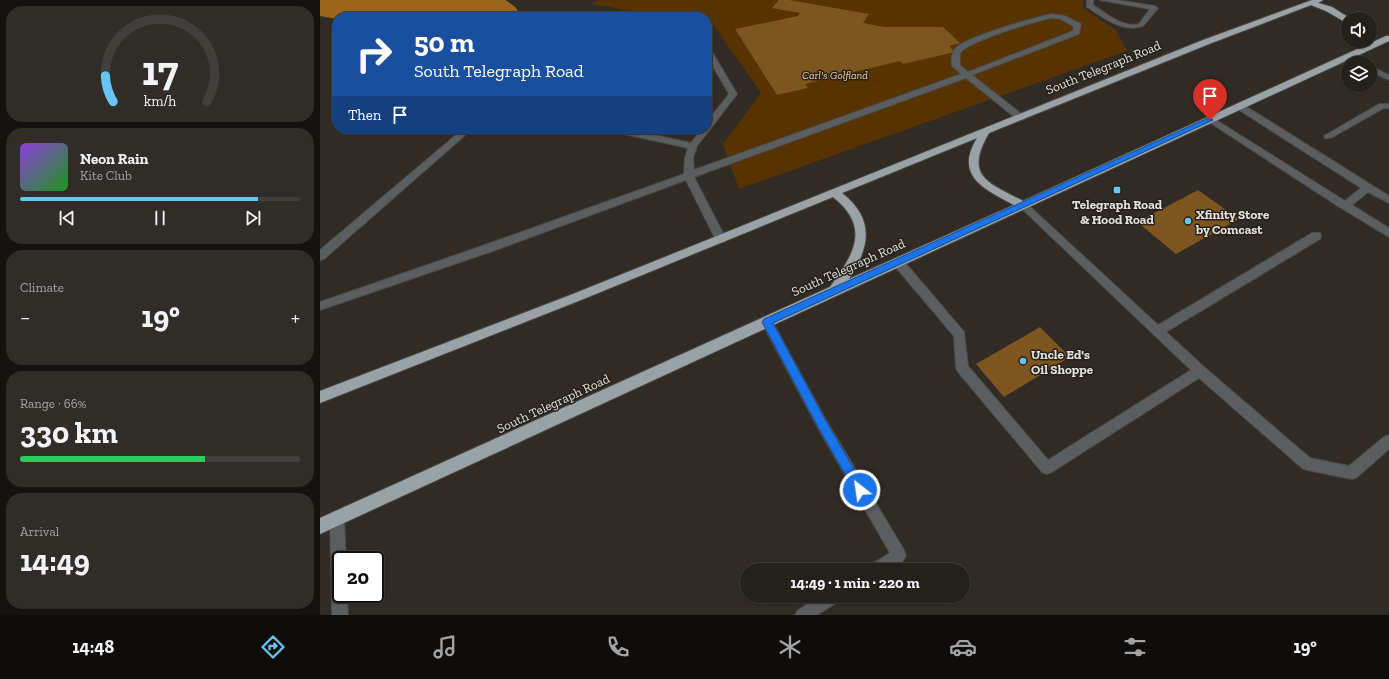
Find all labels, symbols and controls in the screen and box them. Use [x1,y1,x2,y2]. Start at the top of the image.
map controls [1341,12,1377,92]
button: sound [1341,12,1377,48]
text: 50 m [414,26,475,59]
icon: right [348,28,400,80]
street label: South Telegraph Road [1044,38,1163,97]
text: 17 [142,46,179,96]
button: layers [1341,56,1377,92]
text: South Telegraph Road [414,60,584,82]
park label: Carl's Golfland [802,69,868,82]
pin [1193,79,1227,120]
icon: arrive [1199,85,1221,107]
text: km/h [144,92,176,109]
icon: arrive [389,104,411,126]
text: Then [348,106,381,124]
text: Neon Rain [80,150,148,168]
text: Kite Club [80,168,132,183]
marker: Telegraph Road & Hood Road [1112,185,1122,195]
place label: Telegraph Road & Hood Road [1072,197,1163,227]
icon: previous [56,207,78,229]
icon: pause [149,207,171,229]
icon: next [242,207,264,229]
place label: Xfinity Store by Comcast [1195,207,1270,237]
marker: Xfinity Store by Comcast [1183,216,1193,226]
street label: South Telegraph Road [789,236,907,299]
text: Climate [20,280,64,295]
text: 19° [141,299,180,335]
text: − [20,304,30,331]
text: + [291,304,300,331]
place label: Uncle Ed's Oil Shoppe [1031,347,1094,377]
marker: Uncle Ed's Oil Shoppe [1018,356,1028,366]
street label: South Telegraph Road [495,371,612,436]
text: Range · 66% [20,396,86,411]
text: 330 km [20,415,118,451]
position arrow [839,469,881,511]
text: Arrival [20,524,59,539]
text: 14:49 [20,543,90,579]
speed limit sign: 20 [332,551,384,603]
text: 14:49 · 1 min · 220 m [790,574,920,592]
icon: directions [259,633,287,661]
icon: music [431,633,459,661]
icon: phone [604,633,632,661]
icon: climate [776,633,804,661]
icon: car [949,633,977,661]
icon: filters [1121,633,1149,661]
text: 14:48 [72,636,114,658]
text: 19° [1293,636,1317,658]

